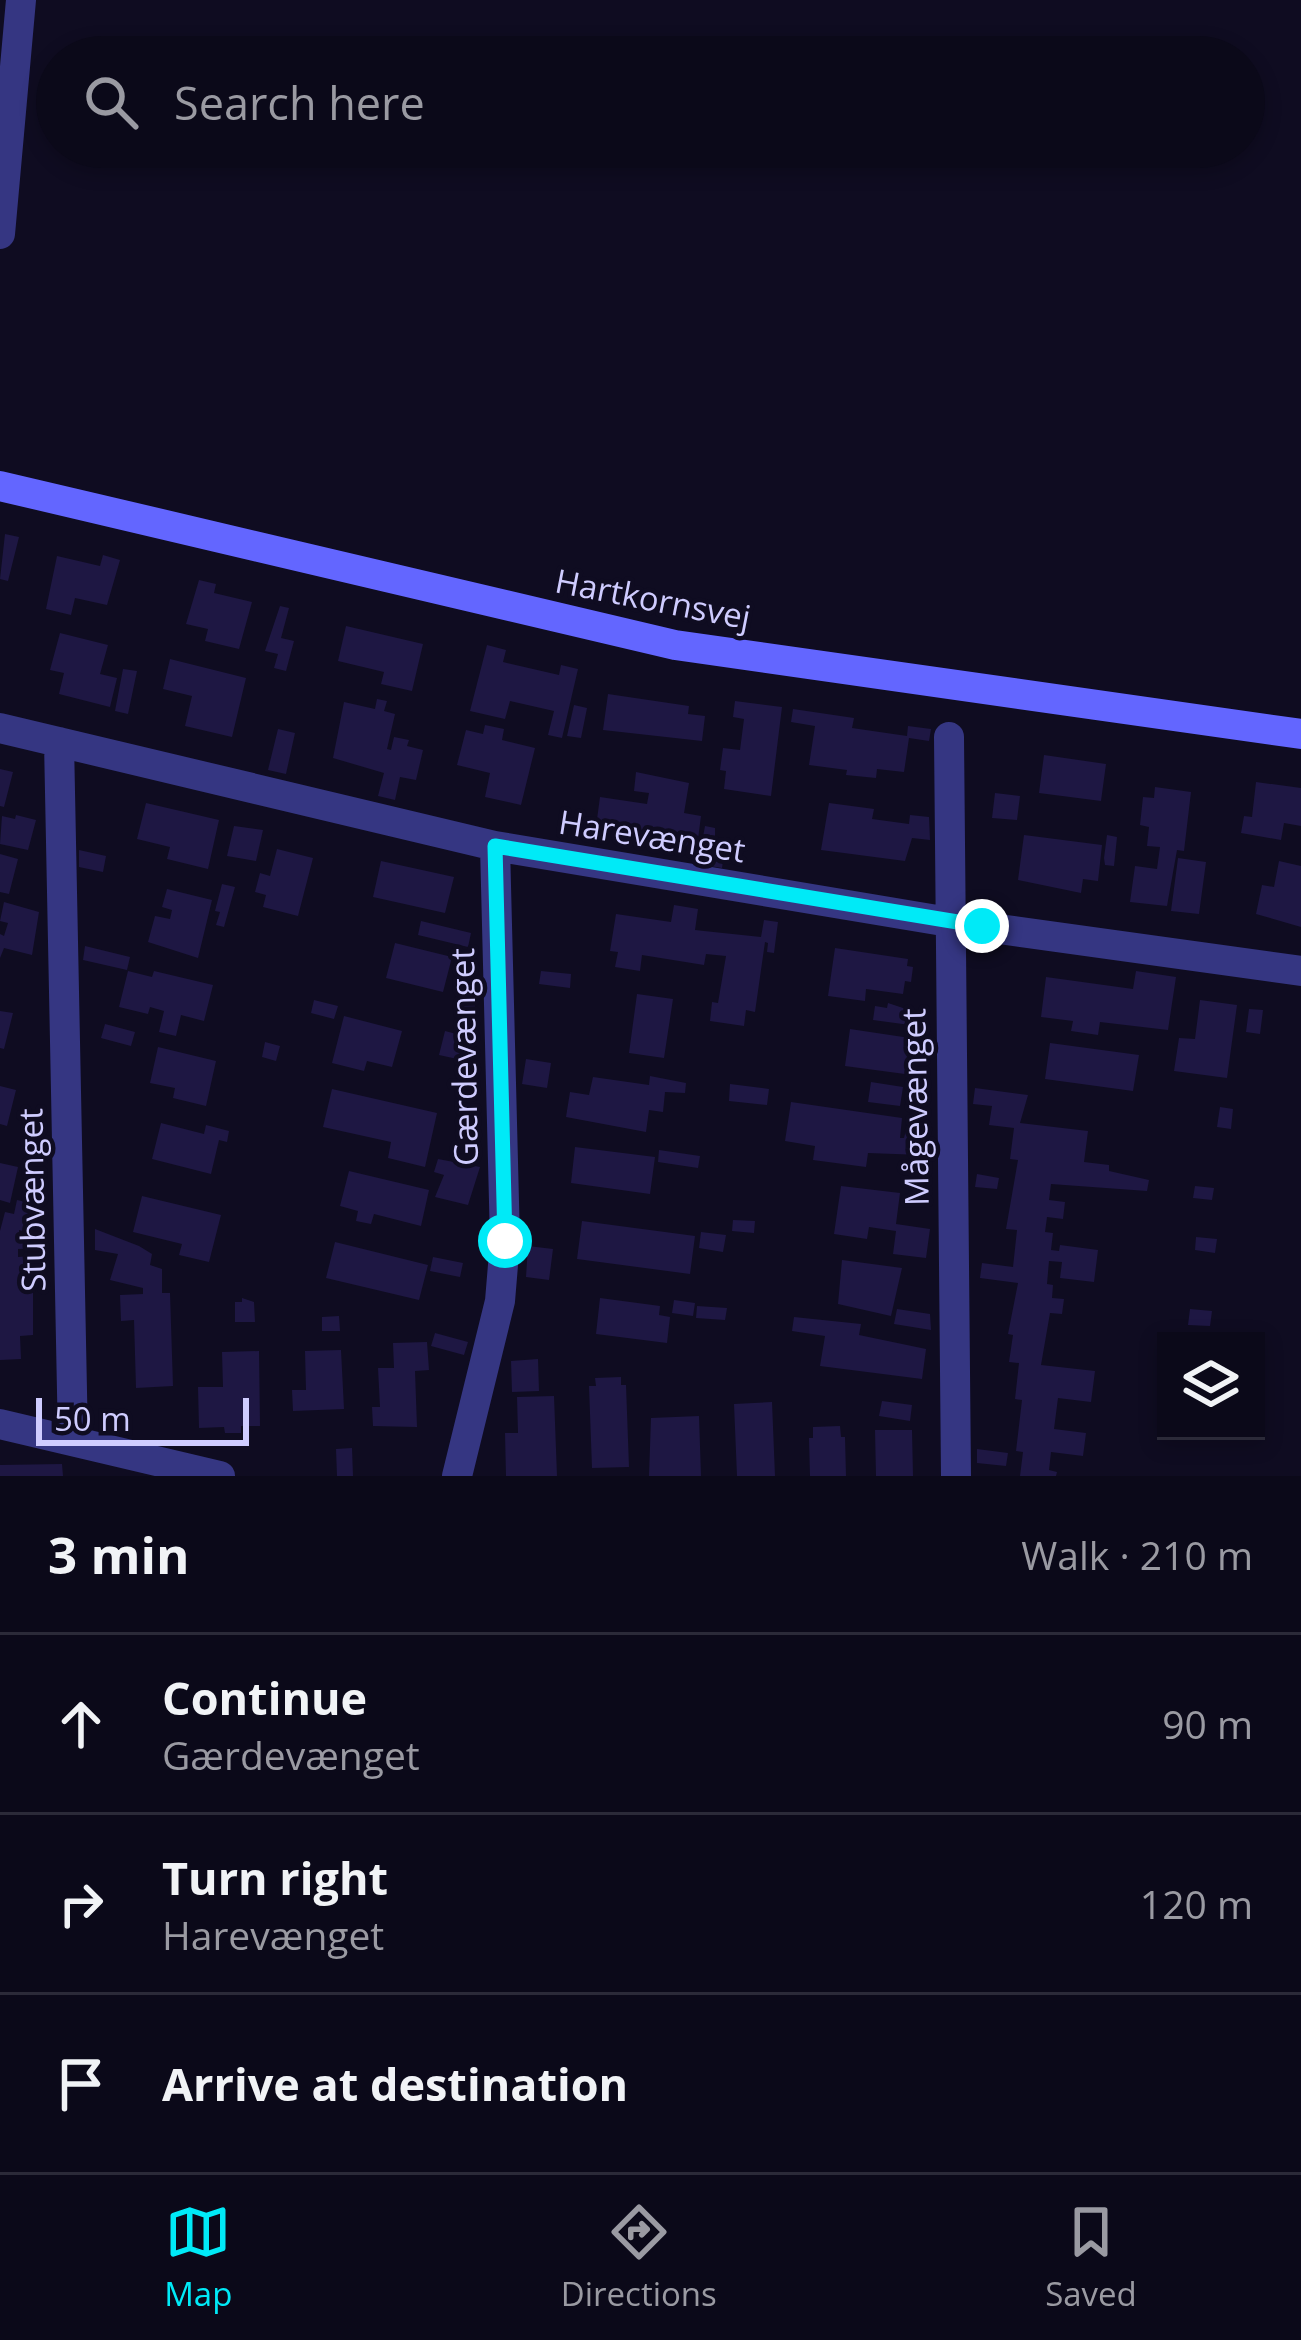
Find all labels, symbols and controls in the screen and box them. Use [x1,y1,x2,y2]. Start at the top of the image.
search box [36,36,1265,168]
icon: search [78,69,144,135]
text: Search here [174,72,425,133]
street label: Hartkornsvej [552,558,755,639]
street label: Harevænget [556,799,748,872]
route end [955,899,1009,953]
street label: Gærdevænget [439,948,488,1166]
street label: Mågevænget [890,1008,939,1206]
street label: Stubvænget [7,1108,56,1292]
route start [478,1214,532,1268]
map controls [1157,1332,1265,1440]
button: layers [1157,1332,1265,1440]
scale bar [36,1392,249,1445]
text: 50 m [54,1396,131,1441]
text: 3 min [48,1519,190,1589]
text: Walk · 210 m [1021,1528,1253,1581]
text: Continue [162,1667,367,1728]
icon: ahead [48,1691,114,1757]
text: 90 m [1162,1697,1253,1750]
text: Gærdevænget [162,1728,420,1781]
text: Turn right [162,1847,388,1908]
icon: right [48,1871,114,1937]
text: 120 m [1140,1877,1253,1930]
text: Harevænget [162,1908,384,1961]
icon: arrive [48,2051,114,2117]
text: Arrive at destination [162,2053,628,2114]
tab: Map [164,2199,232,2316]
tab: Directions [561,2199,717,2316]
tab: Saved [1045,2199,1137,2316]

